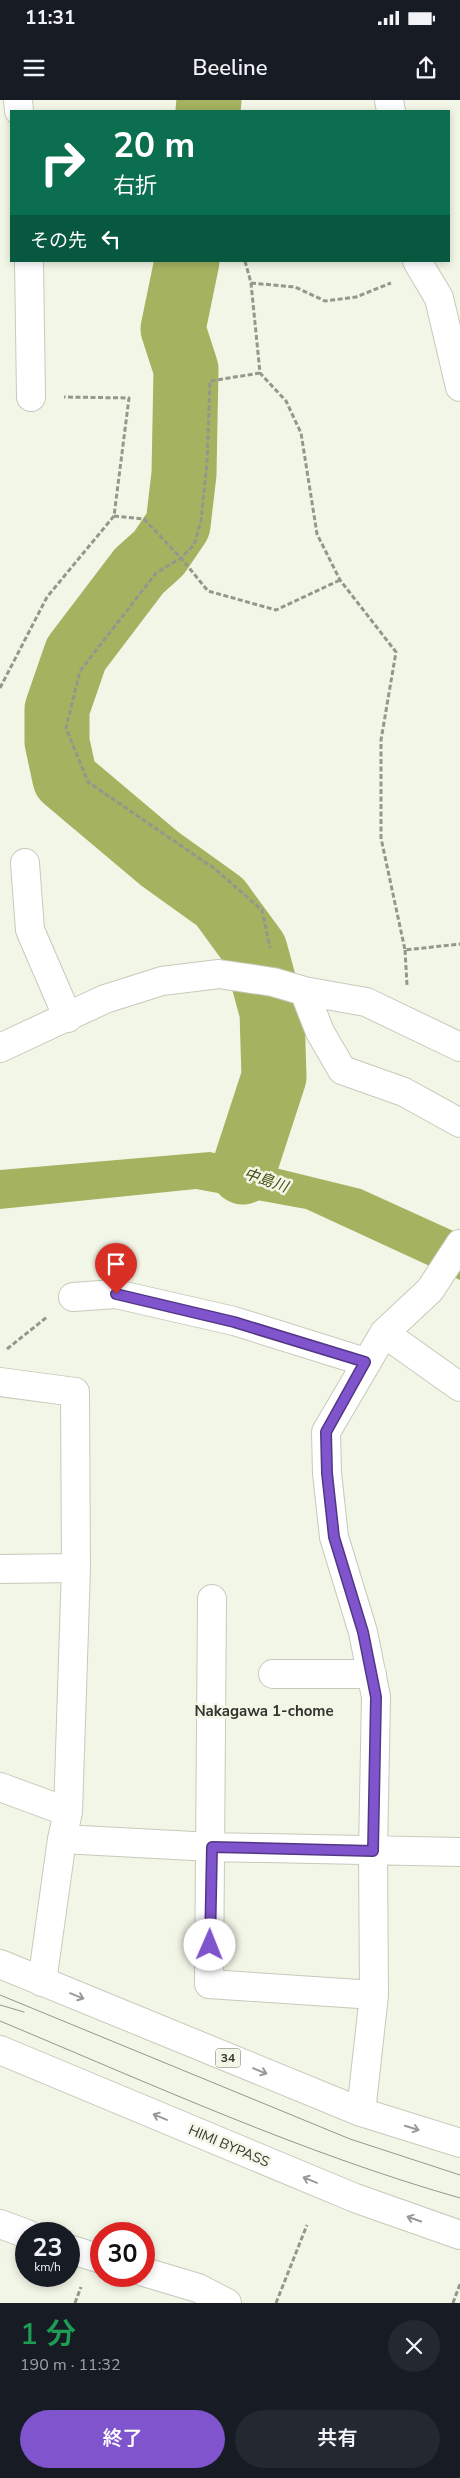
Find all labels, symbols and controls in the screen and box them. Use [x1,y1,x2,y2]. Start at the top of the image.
text: 11:31 [25,5,75,31]
text: Beeline [192,53,268,83]
icon: menu [20,54,48,82]
icon: share [412,54,440,82]
text: 20 m [113,122,195,169]
icon: right [30,130,95,195]
text: 右折 [113,171,157,201]
icon: left [97,225,125,253]
text: その先 [30,228,87,254]
water label: 中島川 [241,1163,292,1197]
pin [95,1243,137,1294]
icon: arrive [102,1250,130,1278]
district label: Nakagawa 1-chome [194,1701,334,1721]
position arrow [183,1918,235,1970]
one-way arrow [69,1992,84,2001]
road number: 34 [216,2049,240,2068]
one-way arrow [252,2067,267,2076]
one-way arrow [153,2112,168,2122]
street label: HIMI BYPASS [186,2120,273,2172]
one-way arrow [404,2123,420,2133]
one-way arrow [303,2175,318,2184]
one-way arrow [407,2214,422,2223]
speed limit sign: 30 [90,2222,155,2287]
text: 23 [32,2231,63,2265]
text: km/h [34,2259,61,2275]
text: 1 分 [20,2314,76,2355]
button: close [388,2320,440,2372]
text: 190 m · 11:32 [20,2354,121,2376]
button: 終了 [20,2410,225,2468]
button: 共有 [235,2410,440,2468]

